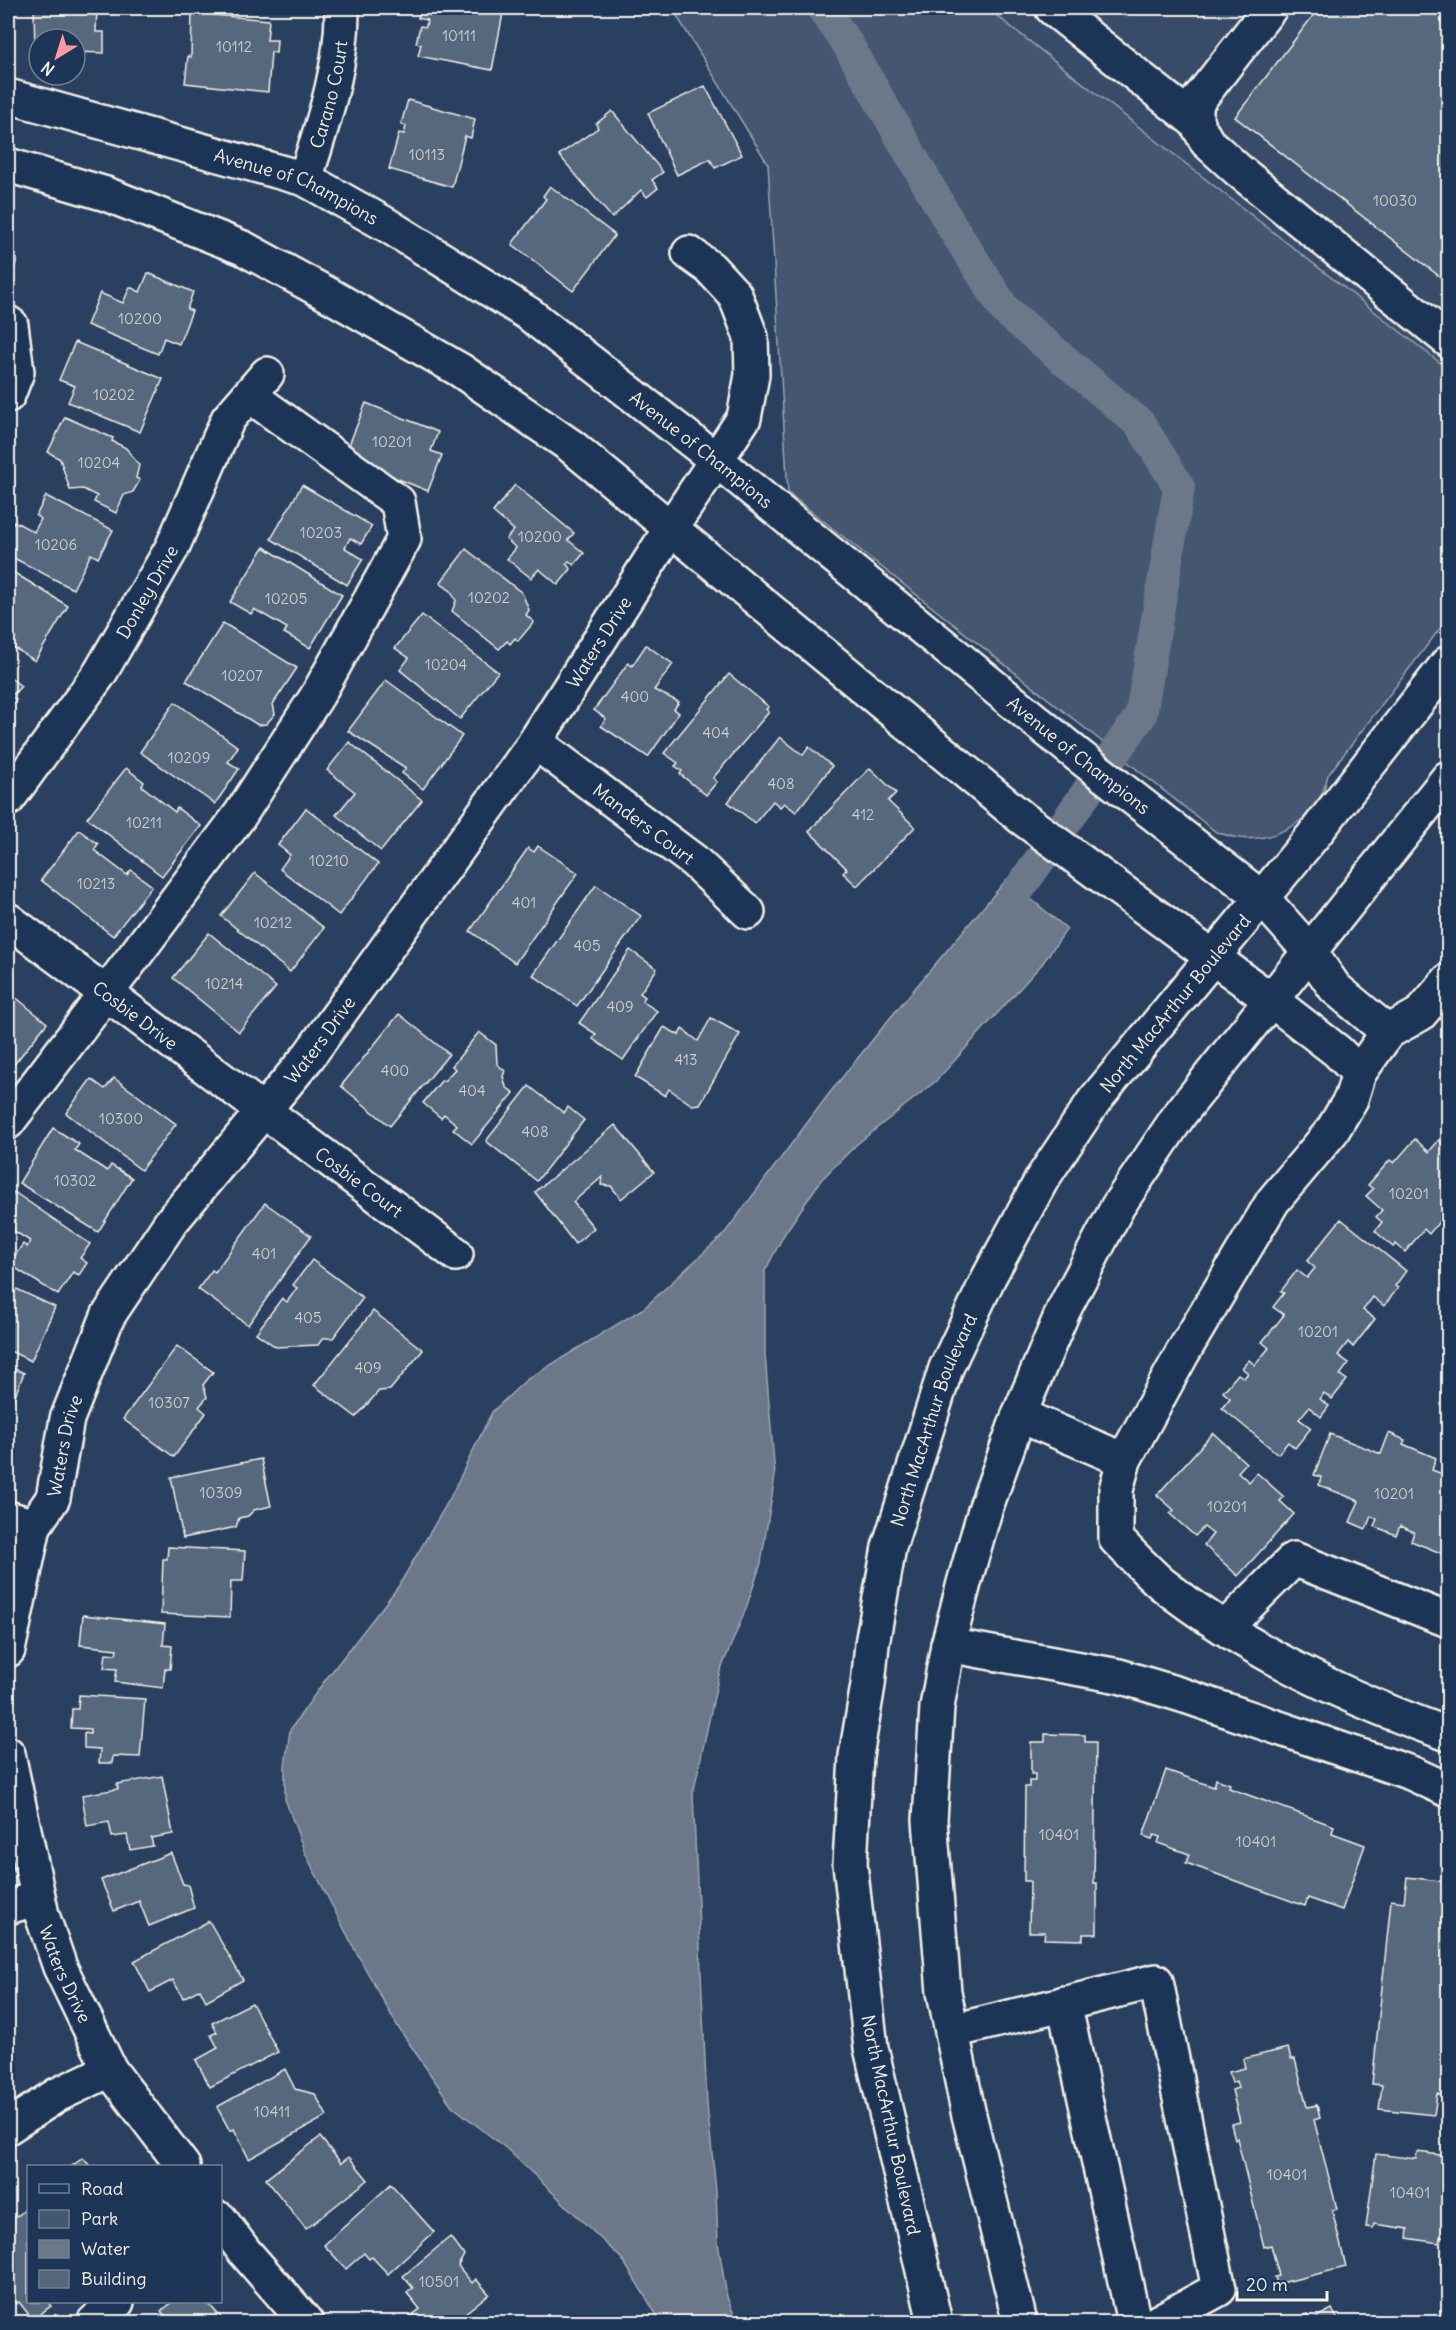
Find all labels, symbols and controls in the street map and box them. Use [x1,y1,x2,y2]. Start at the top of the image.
house number: 10111 [442,26,476,45]
north arrow [27,27,87,87]
house number: 10112 [216,37,252,56]
street label: Carano Court [304,39,352,151]
text: N [37,58,58,80]
street label: Avenue of Champions [212,143,383,230]
house number: 10113 [409,145,445,164]
house number: 10030 [1373,191,1417,210]
house number: 10200 [118,309,162,328]
house number: 10202 [93,385,135,404]
street label: Avenue of Champions [625,385,778,513]
house number: 10201 [372,432,412,451]
house number: 10204 [78,453,121,472]
house number: 10203 [300,523,342,542]
house number: 10200 [518,527,562,546]
house number: 10206 [35,535,77,554]
street label: Donley Drive [111,541,183,642]
house number: 10202 [468,588,510,607]
house number: 10205 [265,589,307,608]
street label: Waters Drive [561,592,636,692]
house number: 10204 [425,655,468,674]
house number: 10207 [221,666,263,685]
house number: 400 [621,687,649,706]
street label: Avenue of Champions [1003,691,1155,819]
house number: 404 [702,723,730,742]
house number: 10209 [168,748,210,767]
house number: 408 [767,774,795,793]
street label: Manders Court [589,778,699,869]
house number: 412 [852,805,874,824]
house number: 10211 [126,813,162,832]
house number: 10210 [309,851,349,870]
house number: 10213 [77,874,115,893]
house number: 401 [512,893,536,912]
street label: North MacArthur Boulevard [1094,909,1256,1097]
house number: 10212 [254,913,292,932]
house number: 405 [573,936,601,955]
house number: 10214 [205,974,244,993]
street label: Cosbie Drive [88,976,183,1054]
street label: Waters Drive [279,991,360,1088]
house number: 409 [606,997,634,1016]
house number: 413 [675,1050,698,1069]
house number: 400 [381,1061,409,1080]
house number: 404 [458,1081,486,1100]
house number: 10300 [99,1109,143,1128]
house number: 408 [521,1122,549,1141]
street label: Cosbie Court [311,1142,408,1222]
house number: 10302 [54,1171,96,1190]
house number: 10201 [1389,1184,1429,1203]
house number: 401 [252,1244,276,1263]
house number: 405 [294,1308,322,1327]
street label: North MacArthur Boulevard [885,1309,982,1529]
house number: 10201 [1298,1322,1338,1341]
house number: 409 [354,1358,382,1377]
street label: Waters Drive [42,1391,87,1499]
house number: 10307 [148,1393,190,1412]
house number: 10309 [200,1483,242,1502]
house number: 10201 [1374,1484,1414,1503]
house number: 10201 [1207,1497,1247,1516]
house number: 10401 [1039,1825,1079,1844]
house number: 10401 [1236,1832,1276,1851]
street label: Waters Drive [35,1922,97,2026]
street label: North MacArthur Boulevard [856,2013,926,2238]
house number: 10411 [254,2102,290,2121]
legend [27,2165,222,2303]
house number: 10401 [1267,2165,1307,2184]
text: Road [81,2177,124,2200]
house number: 10401 [1390,2183,1430,2202]
text: Park [81,2207,118,2230]
text: Water [81,2237,131,2260]
scale bar [1237,2264,1327,2302]
text: Building [81,2267,146,2290]
house number: 10501 [419,2272,459,2291]
text: 20 m [1246,2273,1288,2296]

